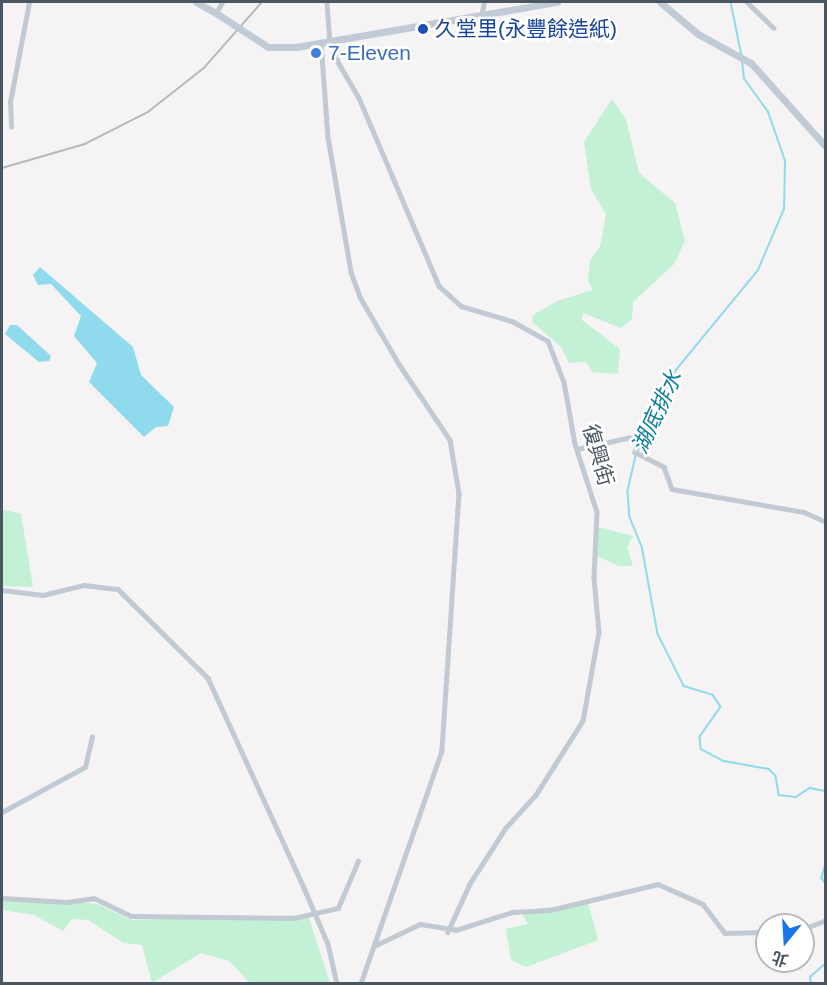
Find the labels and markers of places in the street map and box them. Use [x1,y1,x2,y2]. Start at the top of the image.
place label: 久堂里(永豐餘造紙) [435,16,617,42]
marker: 久堂里(永豐餘造紙) [416,22,430,36]
place label: 7-Eleven [328,40,411,66]
marker: 7-Eleven [309,46,323,60]

